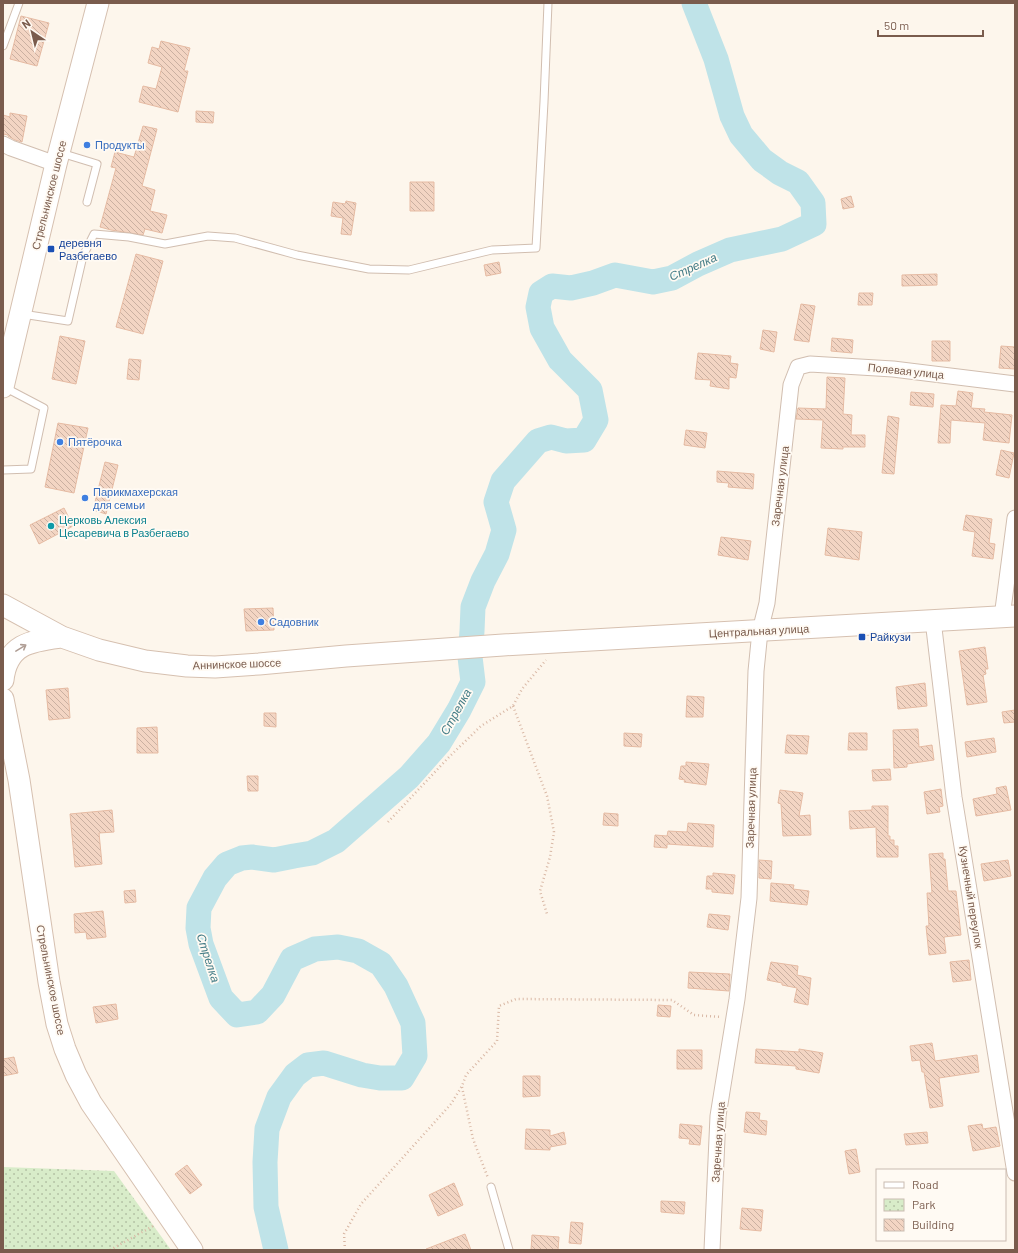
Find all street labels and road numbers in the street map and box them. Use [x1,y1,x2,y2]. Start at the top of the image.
street label: Стрельнинское шоссе [29,139,68,251]
street label: Полевая улица [867,360,946,381]
street label: Заречная улица [768,444,791,527]
street label: Центральная улица [709,621,810,640]
street label: Аннинское шоссе [192,655,282,672]
street label: Заречная улица [743,766,758,849]
street label: Кузнечный переулок [957,845,986,949]
street label: Стрельнинское шоссе [34,924,69,1036]
street label: Заречная улица [708,1100,727,1183]

